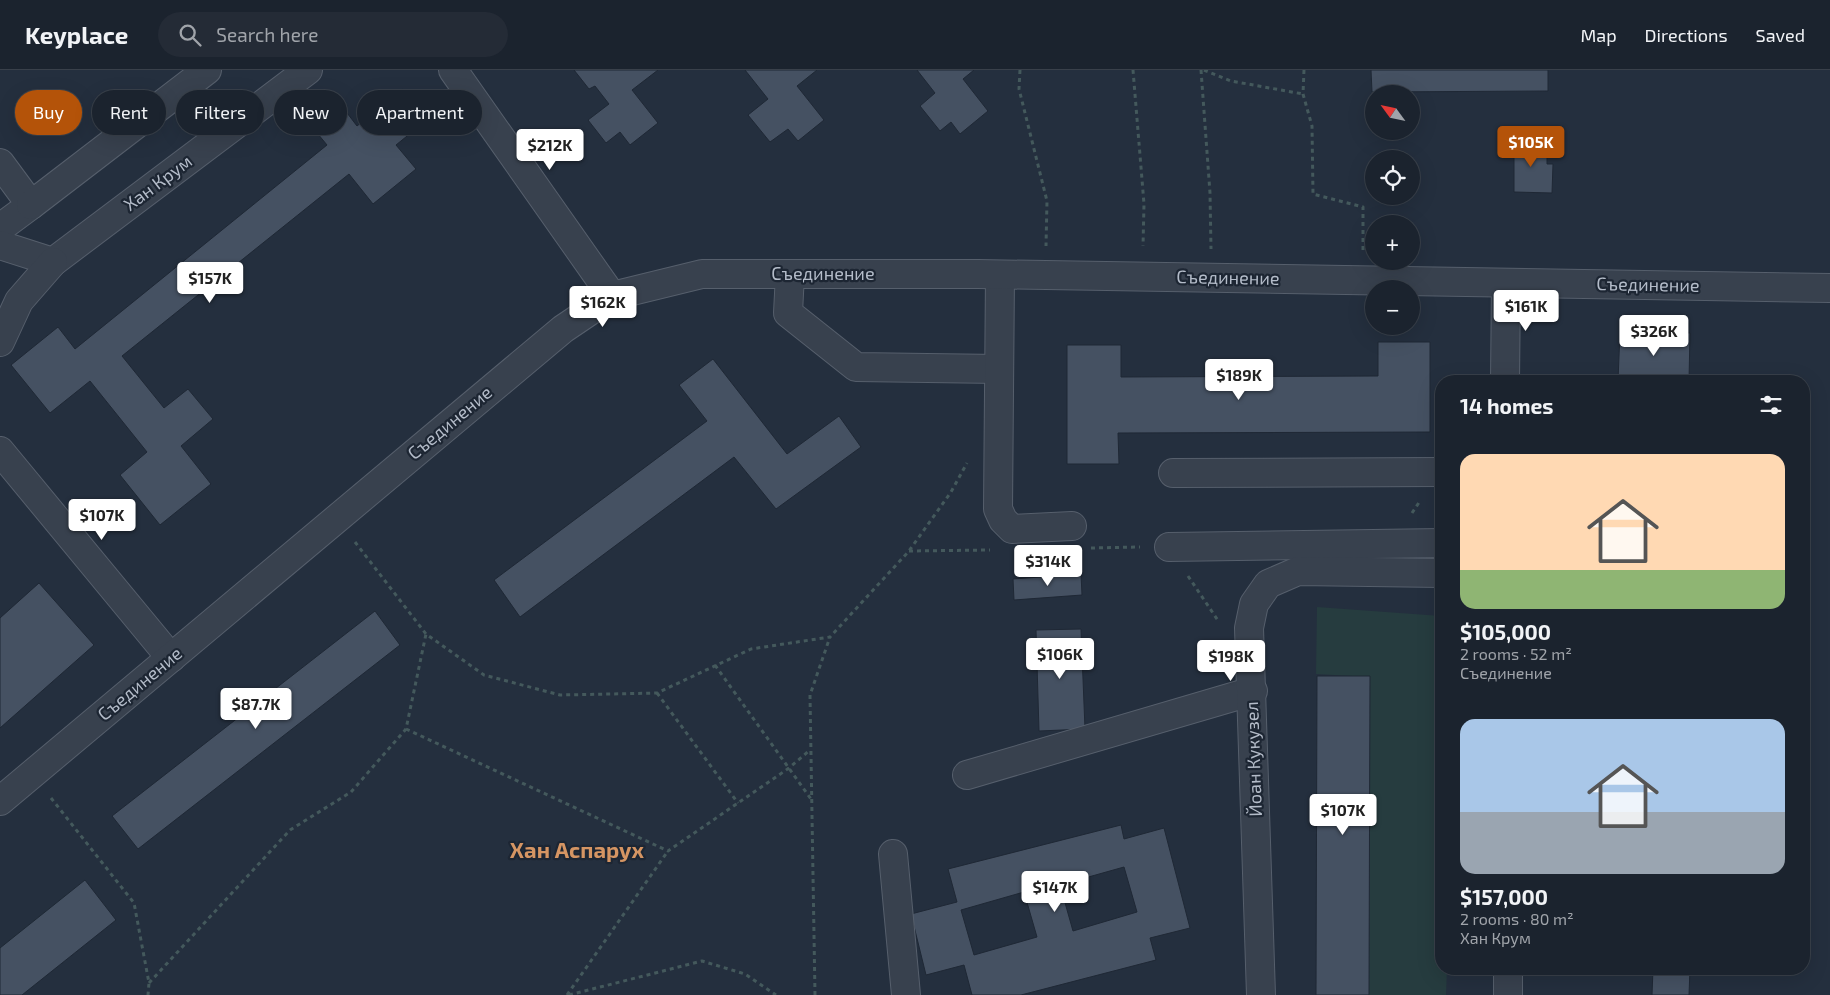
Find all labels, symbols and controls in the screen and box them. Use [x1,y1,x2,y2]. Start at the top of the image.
search box [158,12,508,57]
text: Keyplace [25,20,128,49]
icon: search [176,21,204,49]
text: Search here [216,23,318,46]
text: Map [1580,24,1617,46]
text: Directions [1645,24,1728,46]
text: Saved [1756,24,1805,46]
north arrow [1365,85,1420,140]
map controls [1365,85,1420,335]
chip: Buy [15,90,82,135]
chip: Rent [92,90,166,135]
chip: Filters [176,90,264,135]
chip: New [274,90,347,135]
chip: Apartment [357,90,482,135]
pin: $105K [1496,126,1566,168]
pin: $212K [515,128,585,171]
text: $105K [1508,132,1554,151]
text: $212K [528,135,572,154]
street label: Хан Крум [119,149,196,215]
button: locate [1365,150,1420,205]
button: + [1365,215,1420,270]
pin: $157K [175,262,245,304]
street label: Съединение [771,262,875,284]
street label: Съединение [1176,265,1280,289]
text: $157K [188,268,232,287]
street label: Съединение [1596,272,1700,296]
button: − [1365,280,1420,335]
pin: $162K [568,286,638,328]
pin: $161K [1491,290,1561,332]
text: $162K [580,292,626,311]
text: $161K [1505,296,1547,315]
pin: $326K [1619,314,1689,357]
text: $326K [1630,321,1678,340]
pin: $189K [1204,358,1274,401]
text: $189K [1216,365,1262,384]
street label: Съединение [403,381,496,464]
icon: filters [1757,391,1785,419]
text: 14 homes [1460,393,1554,418]
icon: home [1578,486,1668,576]
pin: $107K [67,498,137,541]
text: $107K [80,505,124,524]
pin: $314K [1013,544,1083,587]
text: $314K [1025,551,1071,570]
text: $105,000 [1460,619,1551,644]
pin: $106K [1025,638,1095,680]
pin: $198K [1196,640,1266,682]
street label: Съединение [93,642,186,725]
text: $106K [1037,644,1083,663]
text: 2 rooms · 52 m² [1460,644,1572,663]
text: $198K [1208,646,1254,665]
text: Съединение [1460,663,1552,682]
pin: $87.7K [215,688,297,730]
text: $87.7K [231,694,281,713]
street label: Йоан Кукузел [1240,701,1266,817]
icon: home [1578,751,1668,841]
pin: $107K [1308,794,1378,836]
text: $107K [1321,800,1365,819]
district label: Хан Аспарух [510,836,645,862]
pin: $147K [1020,870,1090,913]
text: $147K [1033,877,1077,896]
text: $157,000 [1460,884,1548,909]
text: 2 rooms · 80 m² [1460,909,1574,928]
text: Хан Крум [1460,928,1531,947]

